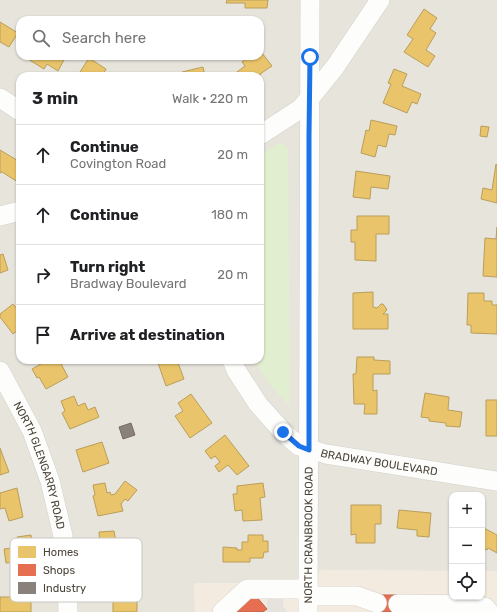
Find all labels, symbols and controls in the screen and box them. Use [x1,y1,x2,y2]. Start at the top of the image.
search box [16,16,264,60]
icon: search [30,27,52,49]
text: Search here [62,29,146,47]
route start [301,48,319,66]
text: 3 min [32,88,78,108]
text: Walk · 220 m [172,91,248,106]
text: Continue [70,138,139,156]
icon: ahead [32,144,54,166]
text: 20 m [217,147,248,162]
text: Covington Road [70,156,166,171]
icon: ahead [32,204,54,226]
text: Continue [70,206,139,224]
text: 180 m [211,207,248,222]
text: Turn right [70,258,145,276]
icon: right [32,264,54,286]
text: 20 m [217,267,248,282]
text: Bradway Boulevard [70,276,187,291]
icon: arrive [32,324,54,346]
text: Arrive at destination [70,326,225,344]
street label: NORTH GLENGARRY ROAD [11,399,68,531]
route end [274,423,292,441]
street label: BRADWAY BOULEVARD [319,446,439,478]
street label: NORTH CRANBROOK ROAD [302,467,315,603]
map controls [449,492,485,600]
button: + [449,492,485,528]
button: − [449,528,485,564]
legend [10,538,142,602]
text: Homes [43,546,79,559]
text: Shops [43,564,75,577]
button: locate [449,564,485,600]
text: Industry [43,582,86,595]

